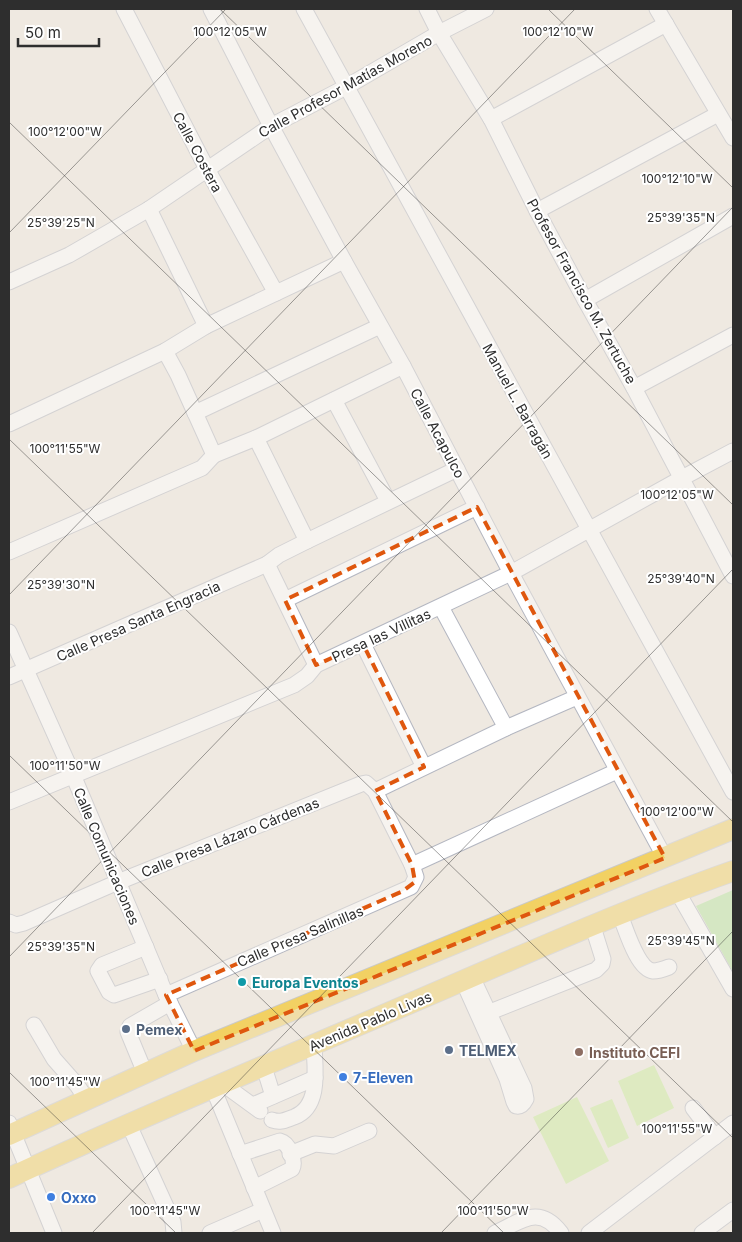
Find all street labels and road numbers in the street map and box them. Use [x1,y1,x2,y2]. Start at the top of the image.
street label: Calle Profesor Matías Moreno [255,31,435,141]
street label: Calle Costera [170,109,226,195]
street label: Profesor Francisco M. Zertuche [524,195,640,387]
street label: Manuel L. Barragán [479,341,557,461]
street label: Calle Acapulco [407,385,469,481]
street label: Calle Presa Santa Engracia [53,577,223,665]
street label: Presa las Villitas [329,605,433,665]
street label: Calle Comunicaciones [70,785,144,927]
street label: Calle Presa Lázaro Cárdenas [139,793,321,881]
street label: Calle Presa Salinillas [234,902,366,970]
street label: Avenida Pablo Livas [306,987,434,1055]

